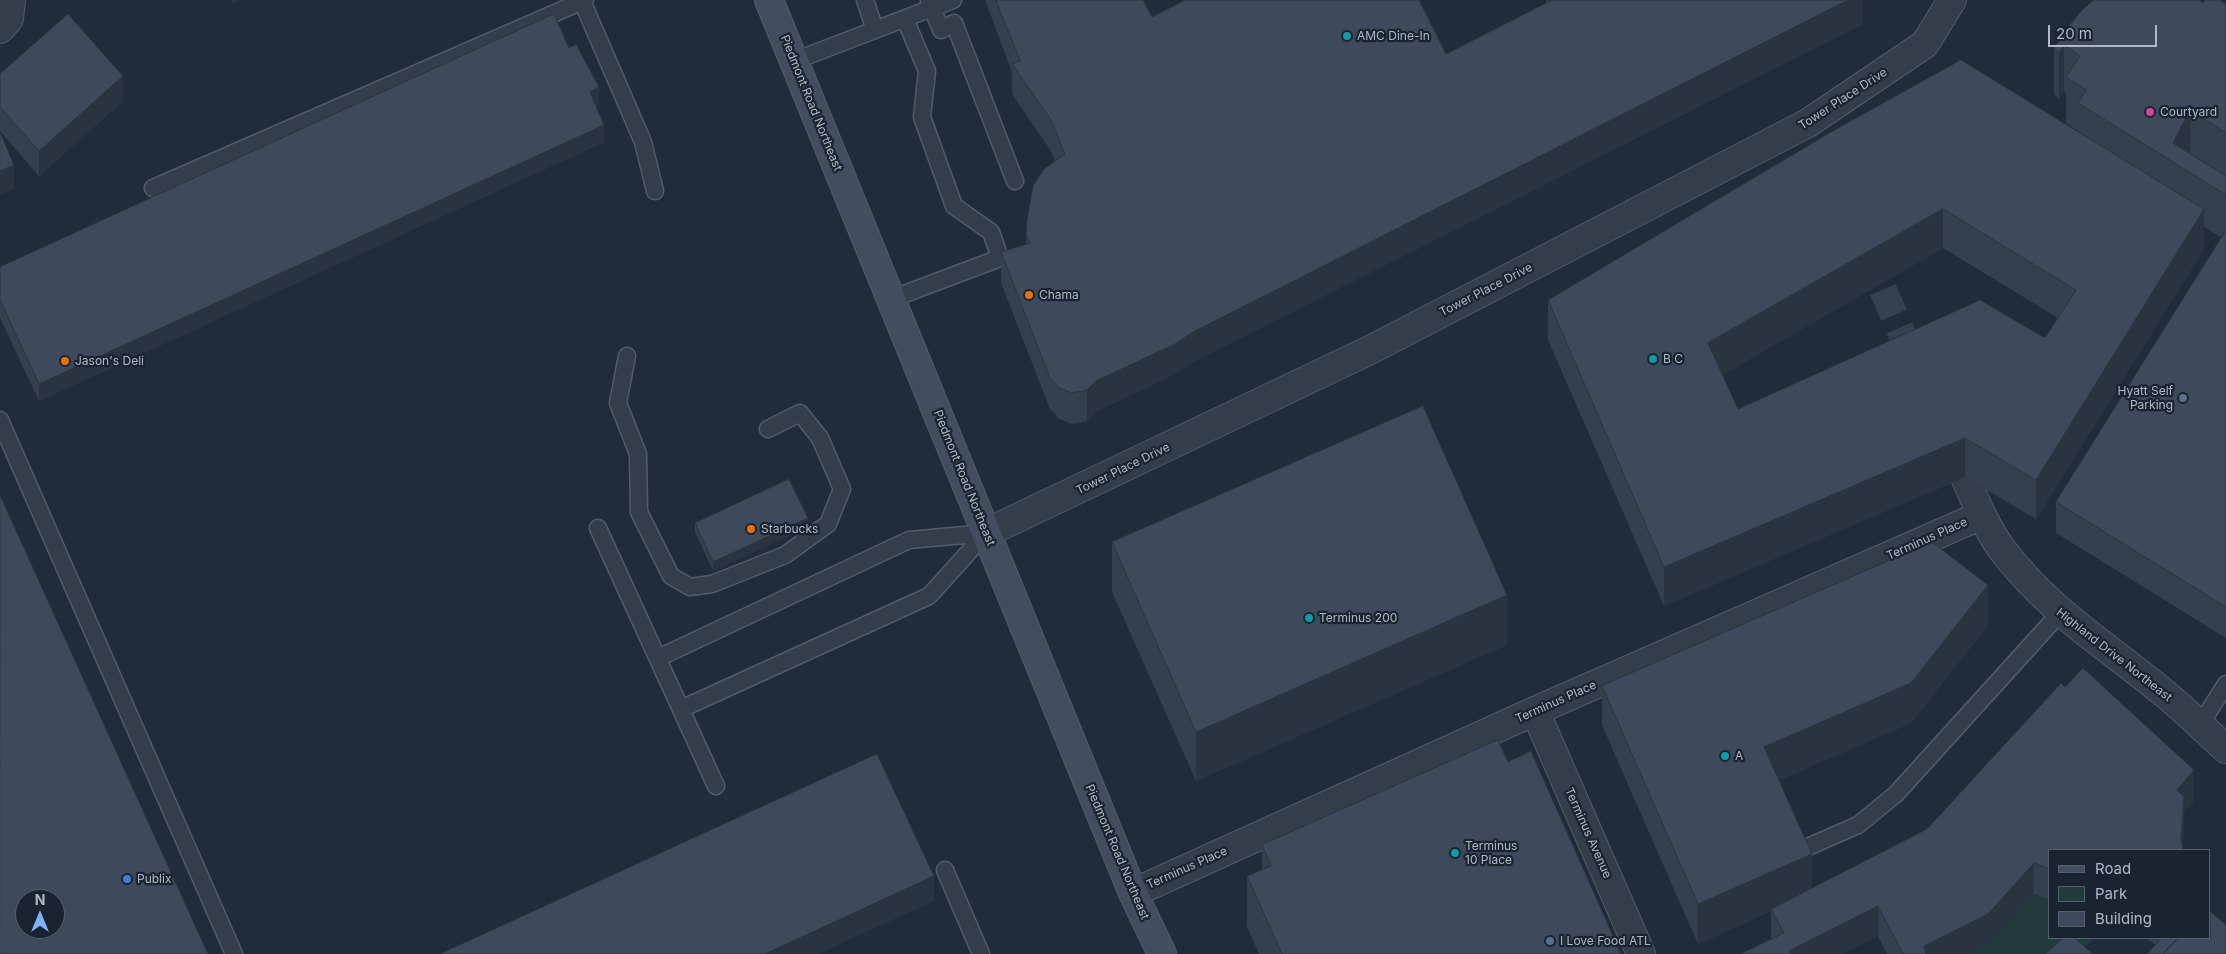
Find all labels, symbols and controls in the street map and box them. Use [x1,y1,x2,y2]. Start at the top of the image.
scale bar [2051,15,2160,47]
text: 20 m [2056,24,2092,43]
place label: AMC Dine-In [1357,29,1430,43]
marker: AMC Dine-In [1341,30,1353,42]
street label: Piedmont Road Northeast [777,33,845,173]
street label: Tower Place Drive [1796,65,1890,133]
place label: Courtyard [2160,105,2217,119]
marker: Courtyard [2144,106,2156,118]
street label: Tower Place Drive [1437,260,1535,320]
place label: Chama [1039,288,1079,302]
marker: Chama [1023,289,1035,301]
place label: B C [1663,352,1683,366]
marker: B C [1647,353,1659,365]
place label: Jason's Deli [75,354,144,368]
marker: Jason's Deli [59,355,71,367]
place label: Hyatt Self Parking [2118,384,2173,412]
marker: Hyatt Self Parking [2177,392,2189,404]
street label: Piedmont Road Northeast [930,408,998,548]
street label: Tower Place Drive [1074,440,1172,498]
street label: Terminus Place [1884,515,1970,563]
place label: Starbucks [761,522,818,536]
marker: Starbucks [745,523,757,535]
street label: Highland Drive Northeast [2053,605,2175,705]
place label: Terminus 200 [1319,611,1397,625]
marker: Terminus 200 [1303,612,1315,624]
street label: Terminus Place [1513,678,1599,726]
place label: A [1735,749,1743,763]
marker: A [1719,750,1731,762]
street label: Piedmont Road Northeast [1082,782,1152,922]
street label: Terminus Avenue [1561,785,1615,881]
place label: Terminus 10 Place [1465,839,1517,867]
street label: Terminus Place [1144,844,1230,892]
marker: Terminus 10 Place [1449,847,1461,859]
legend [2048,849,2211,939]
text: Road [2095,859,2131,878]
place label: Publix [137,872,171,886]
marker: Publix [121,873,133,885]
text: Park [2095,884,2127,903]
north arrow [15,889,65,939]
text: N [35,891,45,908]
text: Building [2095,909,2152,928]
place label: I Love Food ATL [1560,934,1651,948]
marker: I Love Food ATL [1544,935,1556,947]

